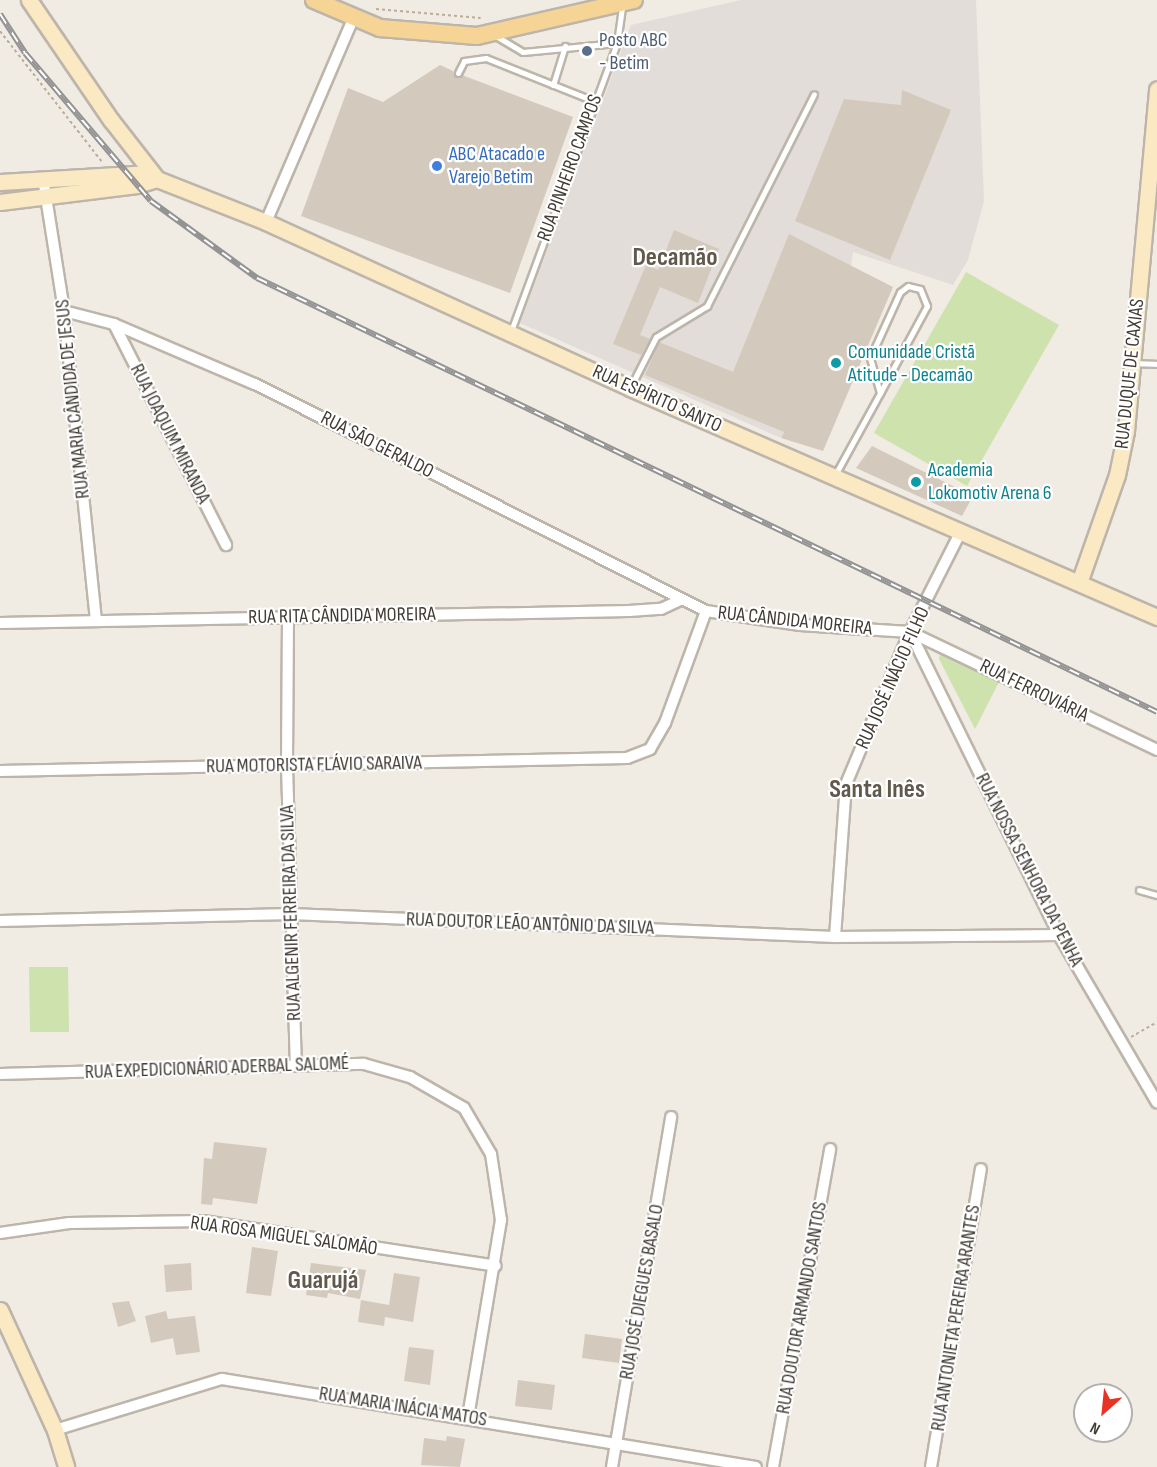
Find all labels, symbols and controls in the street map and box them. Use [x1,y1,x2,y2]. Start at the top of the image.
place label: Posto ABC - Betim [599,28,668,75]
marker: Posto ABC - Betim [580,44,594,58]
street label: RUA PINHEIRO CAMPOS [532,91,608,245]
place label: ABC Atacado e Varejo Betim [449,142,545,189]
marker: ABC Atacado e Varejo Betim [430,159,444,173]
district label: Decamão [632,242,718,274]
street label: RUA MARIA CÂNDIDA DE JESUS [51,298,95,500]
street label: RUA DUQUE DE CAXIAS [1110,298,1150,450]
place label: Comunidade Cristã Atitude - Decamão [848,340,975,387]
marker: Comunidade Cristã Atitude - Decamão [829,356,843,370]
street label: RUA JOAQUIM MIRANDA [124,360,216,508]
street label: RUA ESPÍRITO SANTO [589,360,725,438]
street label: RUA SÃO GERALDO [316,406,438,484]
place label: Academia Lokomotiv Arena 6 [928,458,1052,505]
marker: Academia Lokomotiv Arena 6 [909,475,923,489]
street label: RUA CÂNDIDA MOREIRA [717,601,873,641]
street label: RUA RITA CÂNDIDA MOREIRA [248,602,436,630]
street label: RUA JOSÉ INÁCIO FILHO [851,603,935,753]
street label: RUA FERROVIÁRIA [976,654,1092,728]
street label: RUA MOTORISTA FLÁVIO SARAIVA [206,751,422,779]
street label: RUA NOSSA SENHORA DA PENHA [970,769,1088,971]
district label: Santa Inês [829,774,925,806]
street label: RUA ALGENIR FERREIRA DA SILVA [275,805,307,1021]
street label: RUA DOUTOR LEÃO ANTÔNIO DA SILVA [406,908,654,940]
street label: RUA EXPEDICIONÁRIO ADERBAL SALOMÉ [84,1051,350,1085]
street label: RUA DOUTOR ARMANDO SANTOS [772,1200,832,1416]
street label: RUA JOSÉ DIEGUES BASALO [615,1202,669,1382]
street label: RUA ANTONIETA PEREIRA ARANTES [926,1203,986,1433]
street label: RUA ROSA MIGUEL SALOMÃO [189,1211,379,1261]
district label: Guarujá [288,1265,358,1297]
street label: RUA MARIA INÁCIA MATOS [317,1382,489,1432]
north arrow [1073,1383,1133,1443]
text: N [1087,1417,1104,1438]

